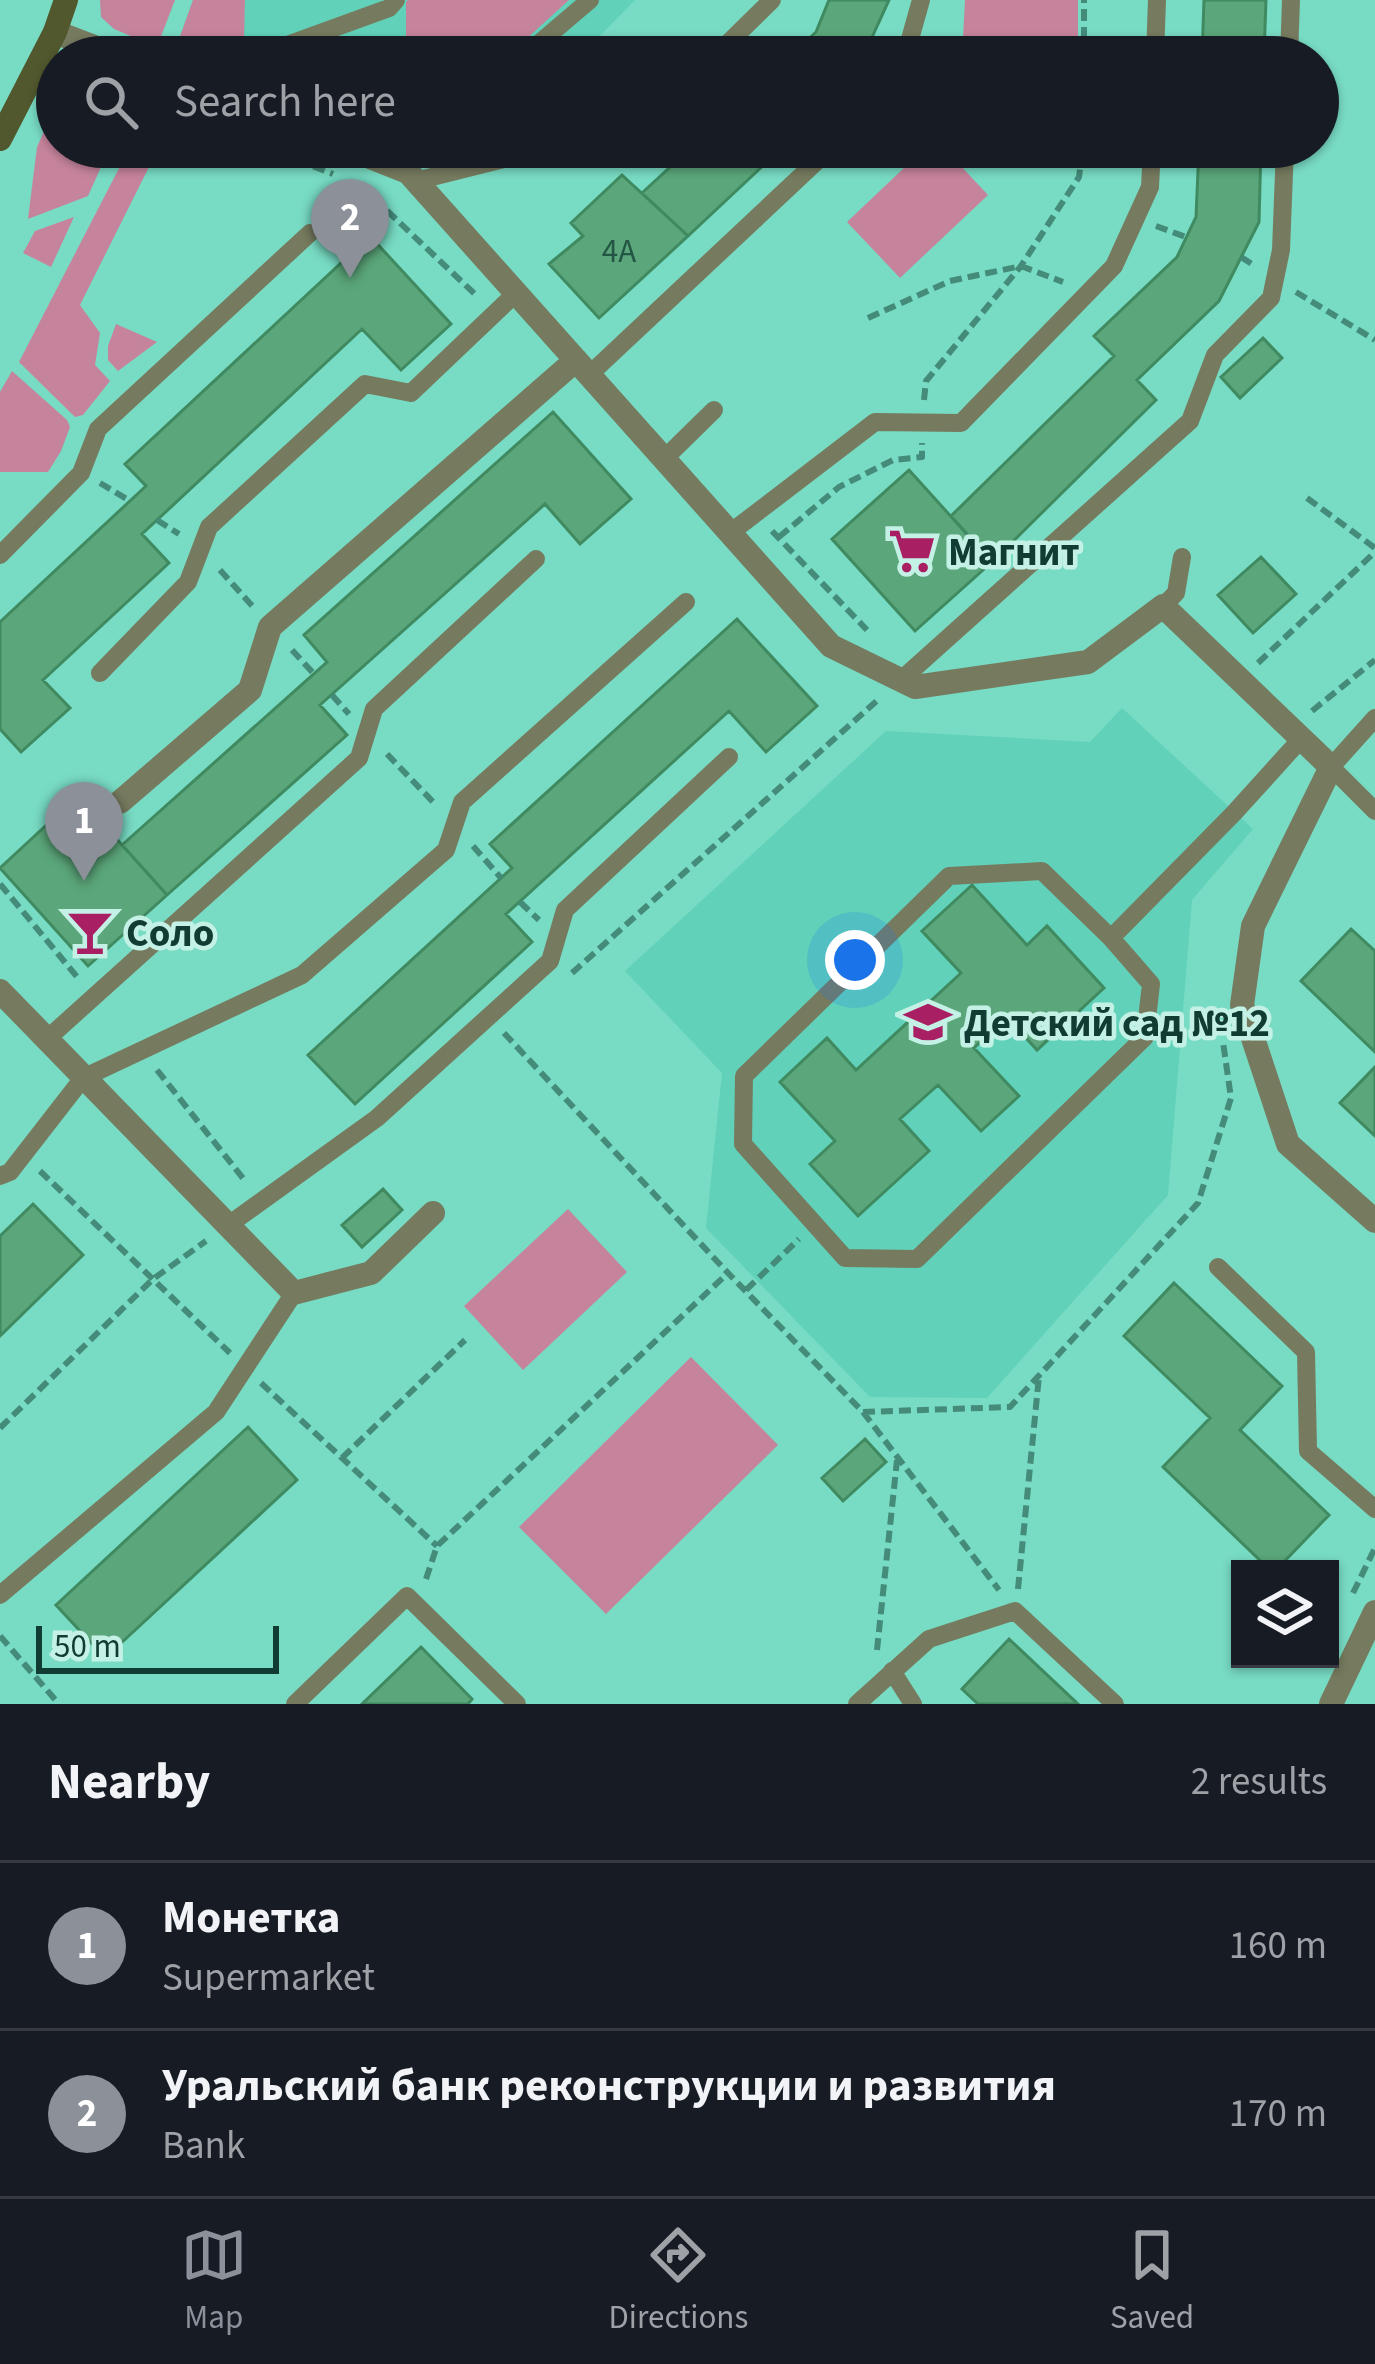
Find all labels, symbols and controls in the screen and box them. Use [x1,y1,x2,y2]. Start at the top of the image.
search box [36,36,1339,168]
icon: search [78,69,144,135]
text: Search here [174,70,396,134]
pin: 2 [311,179,389,278]
house number: 4А [602,228,636,275]
place label: Магнит [948,525,1080,581]
supermarket icon: Магнит [887,526,937,576]
pin: 1 [45,782,123,881]
place label: Соло [126,906,214,962]
bar icon: Соло [65,907,115,957]
your location [825,930,885,990]
place label: Детский сад №12 [964,996,1270,1052]
school or university icon: Детский сад №12 [903,997,953,1047]
map controls [1231,1560,1339,1668]
button: layers [1231,1560,1339,1668]
scale bar [36,1620,279,1673]
text: 50 m [54,1623,121,1670]
text: Nearby [48,1746,210,1818]
text: 2 results [1191,1754,1327,1810]
text: Монетка [162,1886,340,1950]
text: 1 [77,1918,97,1974]
text: 160 m [1229,1918,1327,1974]
text: Supermarket [162,1950,375,2006]
text: Уральский банк реконструкции и развития [162,2054,1056,2118]
text: 2 [77,2086,97,2142]
text: 170 m [1229,2086,1327,2142]
text: Bank [162,2118,245,2174]
tab: Map [181,2222,247,2341]
tab: Directions [609,2222,748,2341]
tab: Saved [1110,2222,1194,2341]

